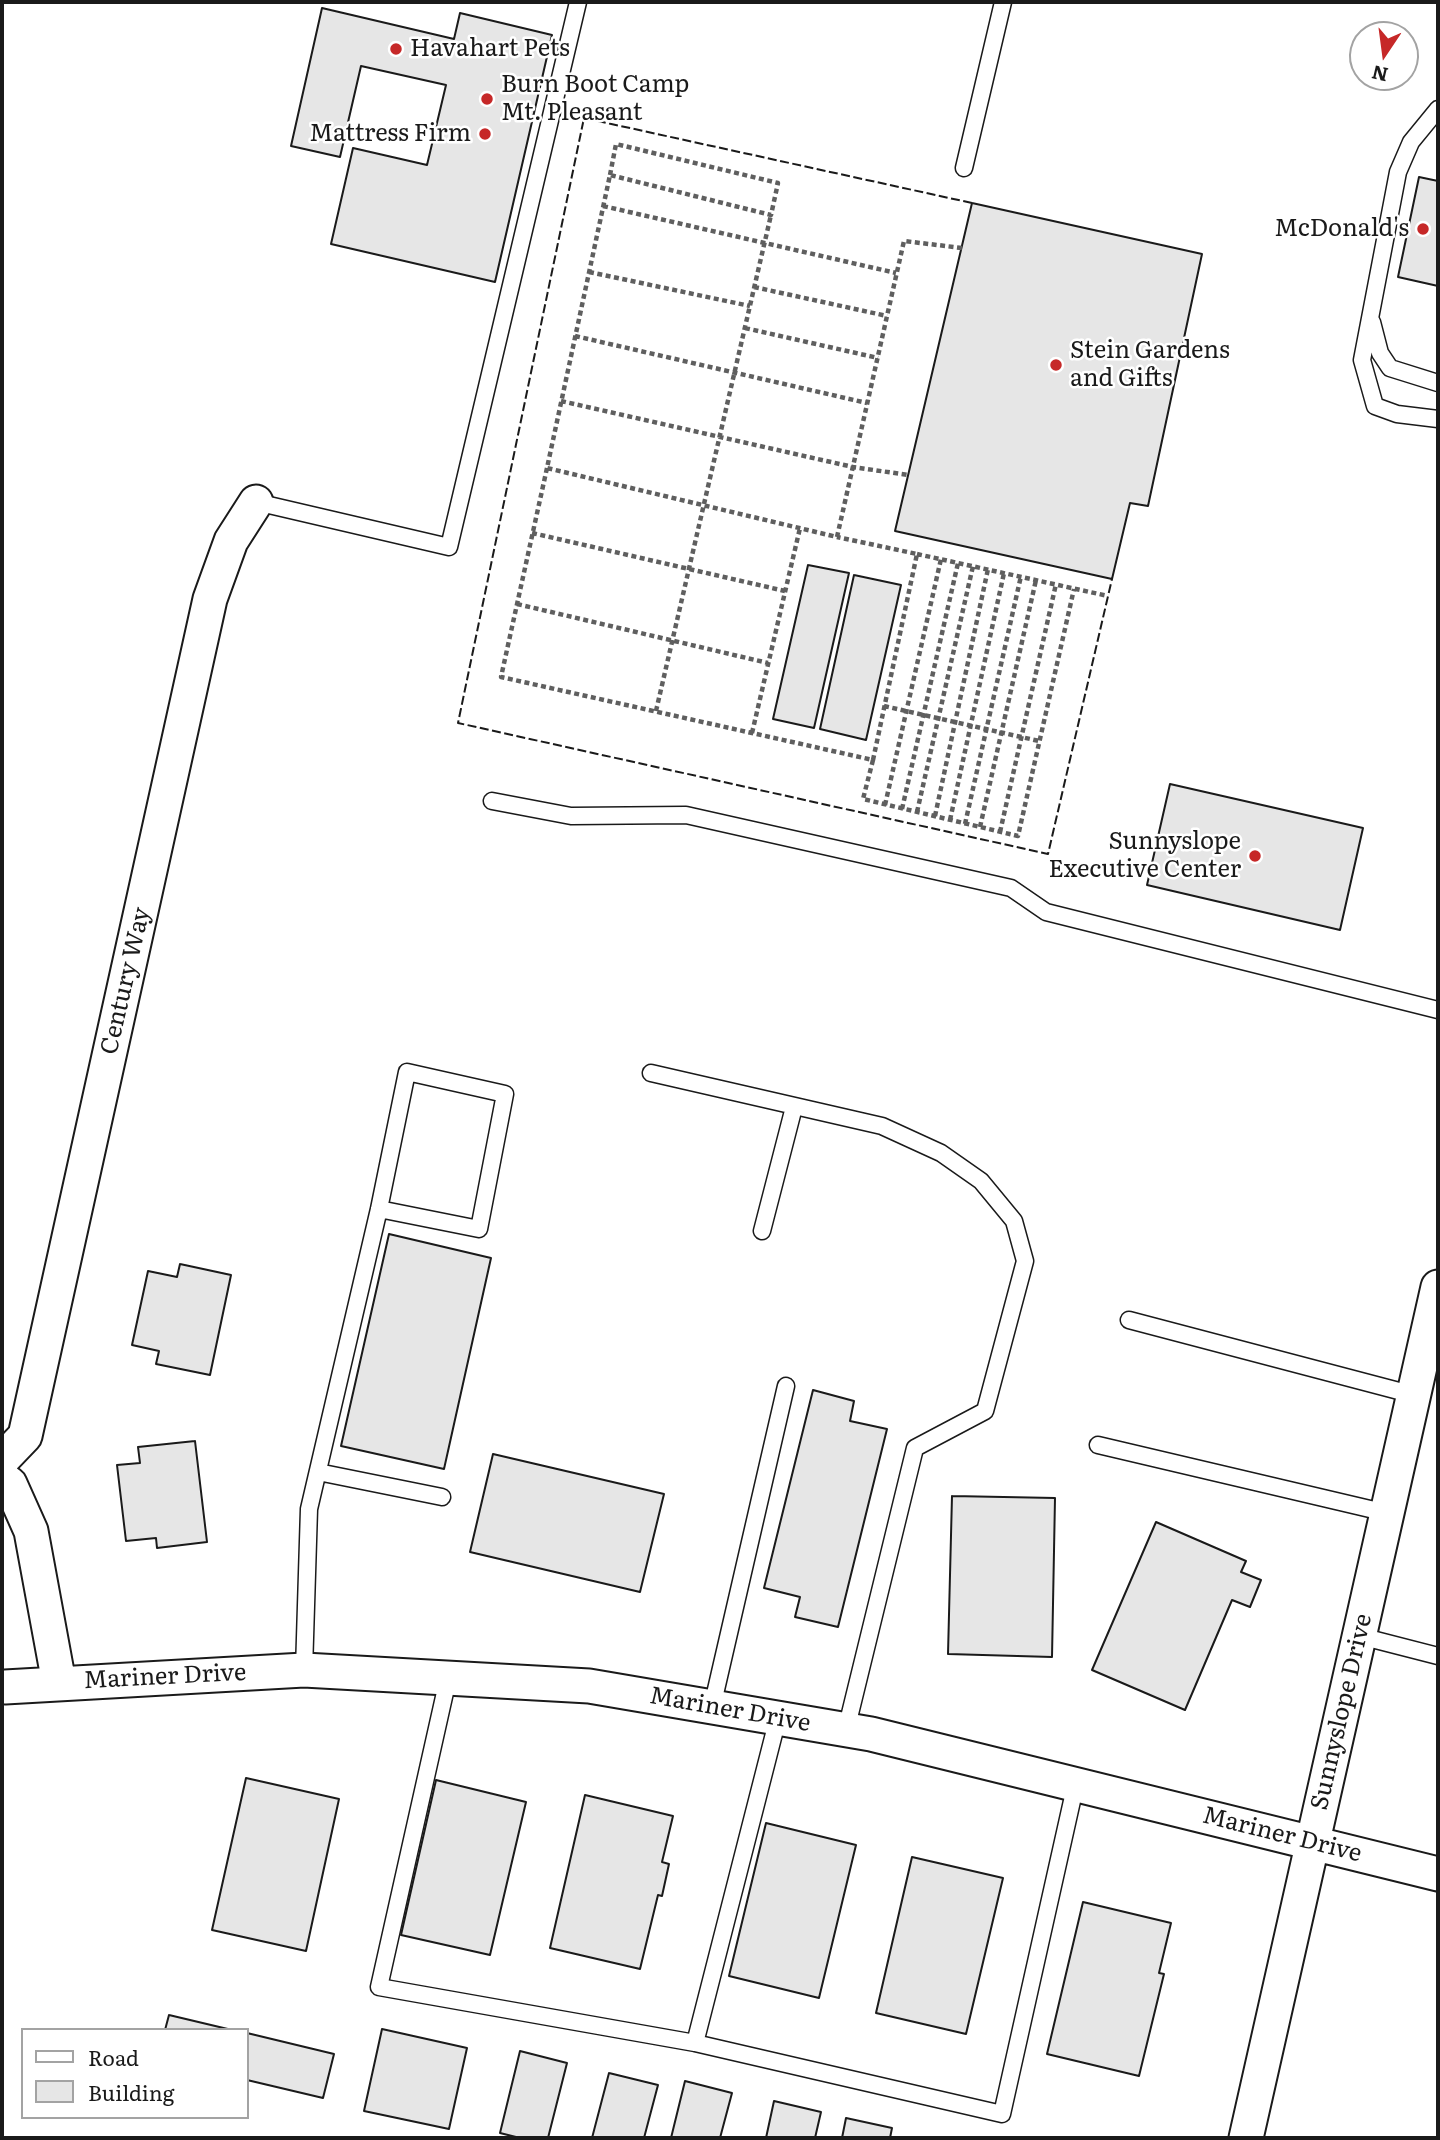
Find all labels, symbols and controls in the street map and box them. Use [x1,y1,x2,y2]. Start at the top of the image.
north arrow [1349,21,1419,91]
place label: Havahart Pets [410,35,570,63]
marker: Havahart Pets [388,41,404,57]
text: N [1369,59,1391,90]
place label: Burn Boot Camp Mt. Pleasant [501,71,689,127]
marker: Burn Boot Camp Mt. Pleasant [479,91,495,107]
place label: Mattress Firm [309,120,471,148]
marker: Mattress Firm [477,126,493,142]
place label: McDonald's [1274,215,1409,243]
marker: McDonald's [1415,221,1431,237]
place label: Stein Gardens and Gifts [1070,337,1230,393]
marker: Stein Gardens and Gifts [1048,357,1064,373]
place label: Sunnyslope Executive Center [1048,828,1241,884]
marker: Sunnyslope Executive Center [1247,848,1263,864]
street label: Century Way [95,905,157,1057]
street label: Sunnyslope Drive [1305,1611,1379,1813]
street label: Mariner Drive [83,1658,247,1696]
street label: Mariner Drive [647,1682,813,1738]
street label: Mariner Drive [1200,1801,1364,1869]
legend [21,2028,248,2119]
text: Road [88,2041,139,2072]
text: Building [88,2076,174,2107]

